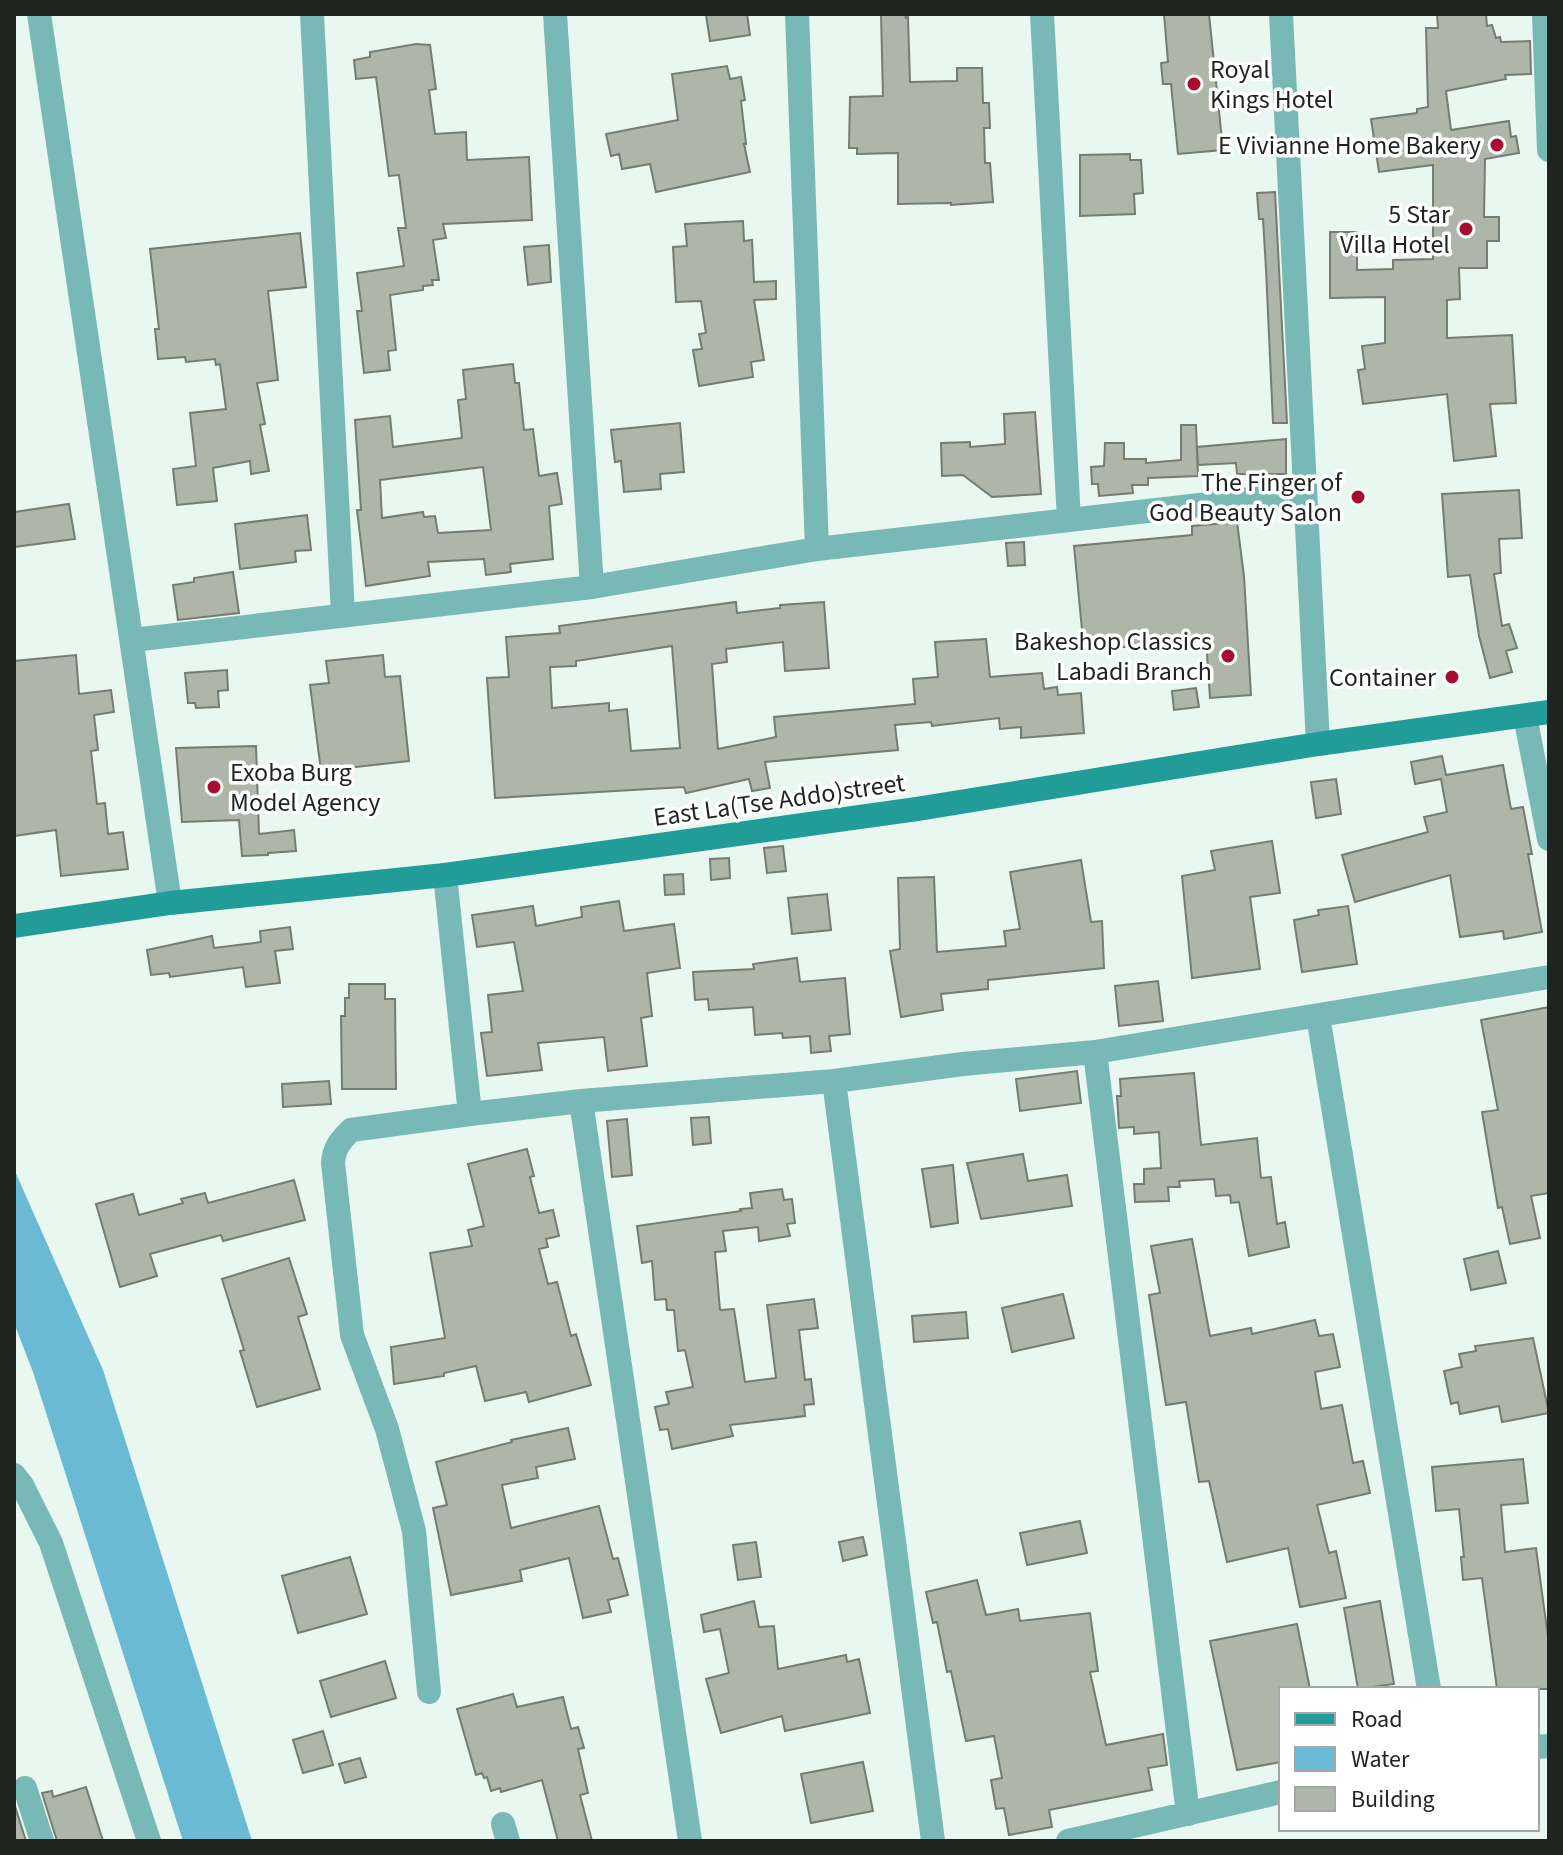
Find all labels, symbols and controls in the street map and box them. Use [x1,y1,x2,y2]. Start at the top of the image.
place label: Royal Kings Hotel [1210,51,1333,118]
marker: Royal Kings Hotel [1185,75,1203,93]
place label: E Vivianne Home Bakery [1218,127,1481,164]
marker: E Vivianne Home Bakery [1488,136,1506,154]
place label: 5 Star Villa Hotel [1340,196,1451,263]
marker: 5 Star Villa Hotel [1457,220,1475,238]
place label: The Finger of God Beauty Salon [1149,464,1343,531]
marker: The Finger of God Beauty Salon [1349,488,1367,506]
place label: Bakeshop Classics Labadi Branch [1014,623,1212,690]
marker: Bakeshop Classics Labadi Branch [1219,647,1237,665]
place label: Container [1329,659,1437,696]
marker: Container [1443,668,1461,686]
place label: Exoba Burg Model Agency [230,754,380,821]
street label: East La(Tse Addo)street [651,764,907,836]
marker: Exoba Burg Model Agency [205,778,223,796]
legend [1279,1687,1539,1831]
text: Road [1351,1702,1403,1737]
text: Water [1351,1742,1410,1777]
text: Building [1351,1782,1435,1817]

